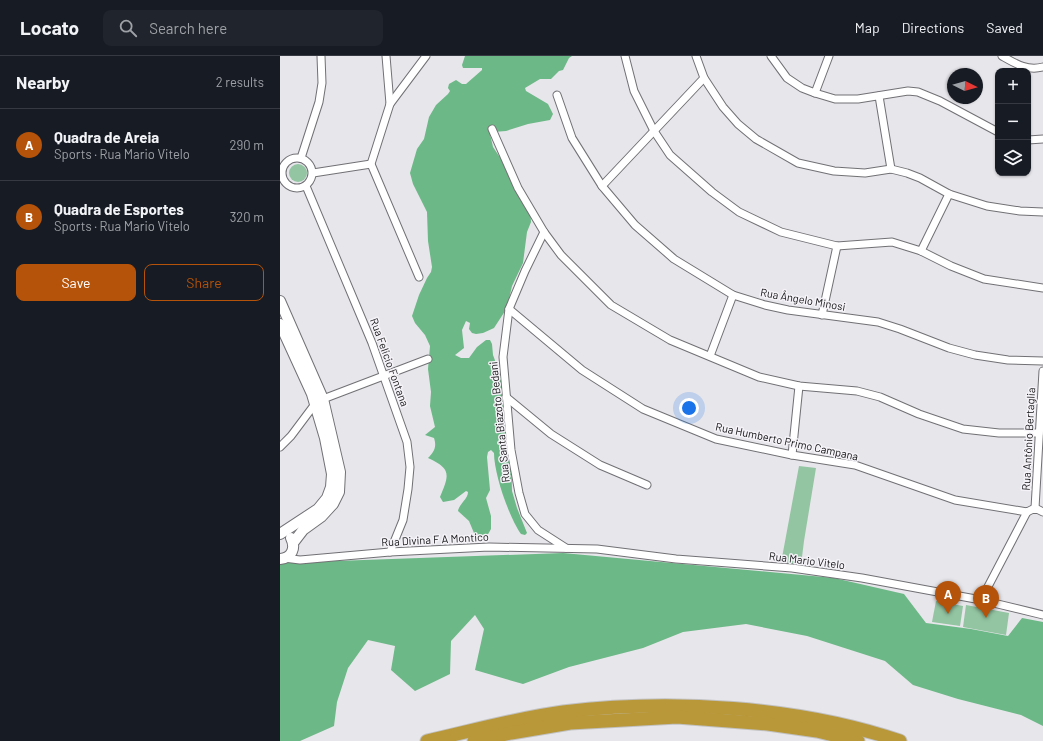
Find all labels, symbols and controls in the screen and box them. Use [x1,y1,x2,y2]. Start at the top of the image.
search box [103,10,383,46]
text: Locato [20,16,79,39]
icon: search [117,17,139,39]
text: Search here [149,19,227,37]
text: Map [855,19,880,36]
text: Directions [902,19,964,36]
text: Saved [986,19,1023,36]
north arrow [947,68,983,104]
map controls [995,68,1031,176]
button: + [995,68,1031,104]
text: Nearby [16,72,70,92]
text: 2 results [216,74,264,90]
button: − [995,104,1031,140]
text: Quadra de Areia [54,128,159,146]
text: A [25,137,33,153]
text: 290 m [230,137,264,153]
button: layers [995,140,1031,176]
text: Sports · Rua Mario Vitelo [54,146,190,162]
text: Quadra de Esportes [54,200,184,218]
text: B [25,209,33,225]
text: 320 m [230,209,264,225]
text: Sports · Rua Mario Vitelo [54,218,190,234]
button: Save [16,264,136,301]
button: Share [144,264,264,301]
street label: Rua Ângelo Minosi [759,285,847,313]
street label: Rua Felicio Fontana [368,316,412,408]
street label: Rua Santa Biazoto Bedani [486,361,512,483]
street label: Rua Antônio Bertaglia [1019,387,1037,491]
your location [679,398,699,418]
street label: Rua Humberto Primo Campana [714,419,860,463]
street label: Rua Divina F A Montico [381,530,489,548]
street label: Rua Mario Vitelo [768,549,846,571]
pin: A [935,581,961,614]
pin: B [973,585,999,618]

